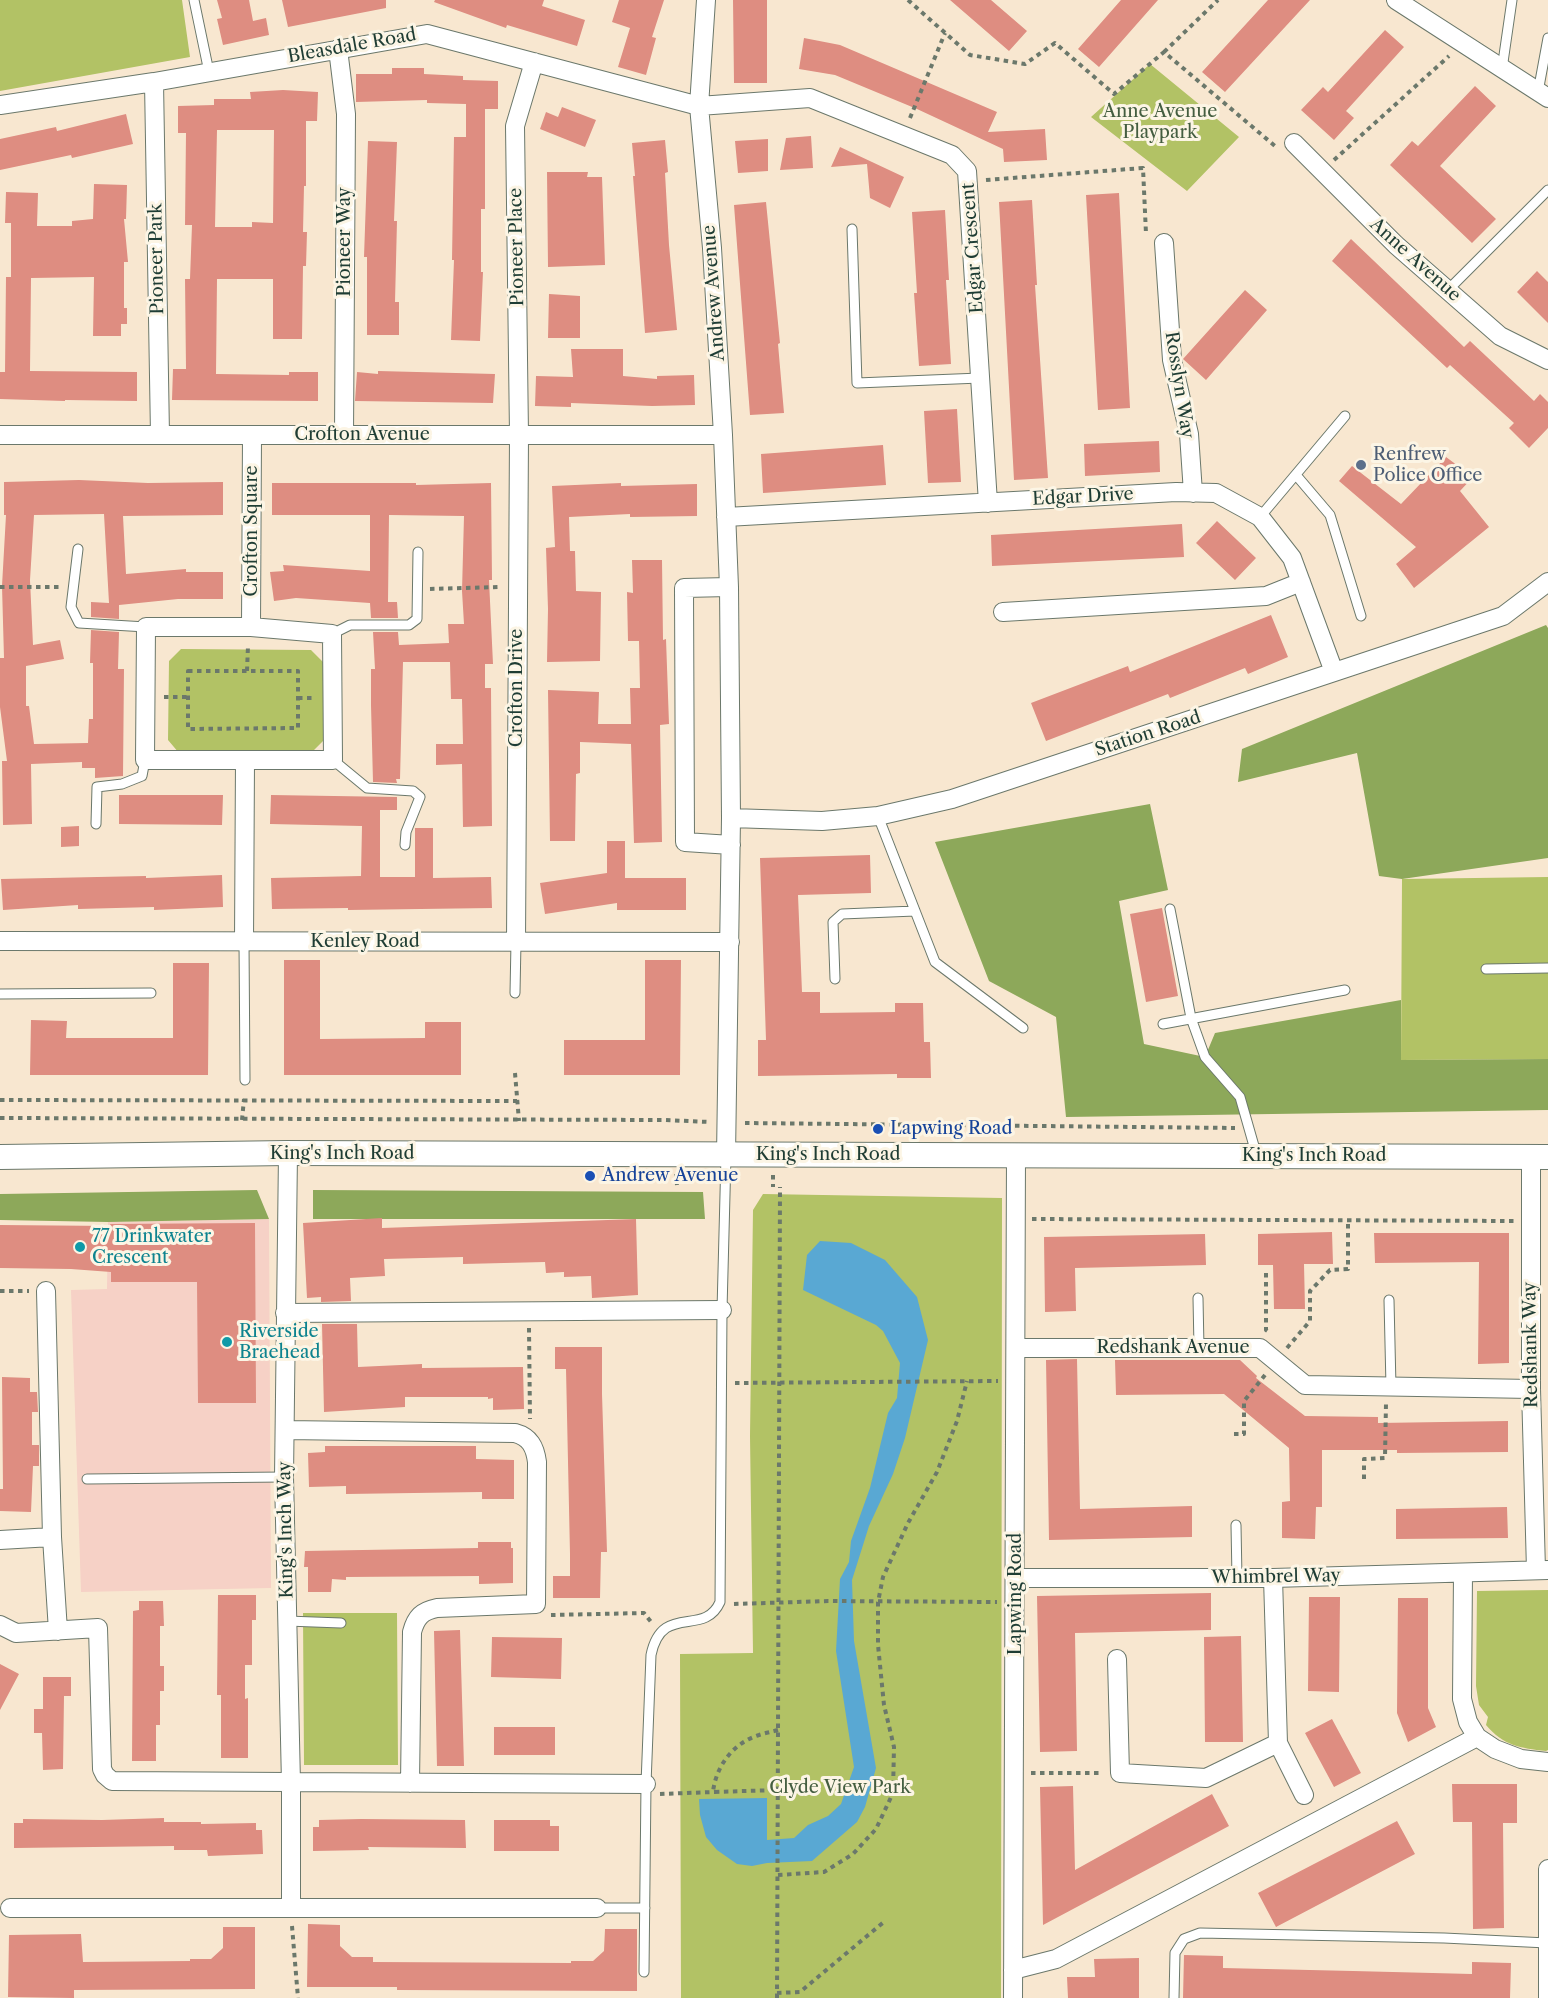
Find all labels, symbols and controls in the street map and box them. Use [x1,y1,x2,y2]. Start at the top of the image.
street label: Bleasdale Road [286,24,418,68]
park label: Anne Avenue Playpark [1103,101,1217,144]
street label: Edgar Crescent [958,182,988,314]
street label: Pioneer Way [334,187,356,297]
street label: Pioneer Place [505,188,529,306]
street label: Pioneer Park [145,203,169,315]
street label: Anne Avenue [1365,214,1465,306]
street label: Andrew Avenue [698,224,730,362]
street label: Rosslyn Way [1160,330,1198,440]
street label: Crofton Avenue [294,424,430,446]
place label: Renfrew Police Office [1373,444,1482,486]
marker: Renfrew Police Office [1354,458,1368,472]
street label: Crofton Square [241,465,263,597]
street label: Edgar Drive [1032,484,1134,510]
street label: Crofton Drive [506,629,528,747]
street label: Station Road [1092,707,1204,761]
street label: Kenley Road [310,931,420,953]
place label: Lapwing Road [890,1118,1012,1140]
marker: Lapwing Road [871,1122,885,1136]
street label: King's Inch Road [270,1143,414,1165]
street label: King's Inch Road [756,1144,900,1166]
street label: King's Inch Road [1242,1145,1386,1167]
place label: Andrew Avenue [602,1165,738,1187]
marker: Andrew Avenue [583,1169,597,1183]
place label: 77 Drinkwater Crescent [92,1226,211,1268]
marker: 77 Drinkwater Crescent [73,1240,87,1254]
street label: Redshank Way [1519,1282,1543,1408]
place label: Riverside Braehead [239,1321,320,1364]
marker: Riverside Braehead [220,1335,234,1349]
street label: Redshank Avenue [1096,1337,1250,1359]
street label: King's Inch Way [274,1461,298,1599]
street label: Lapwing Road [1005,1533,1027,1655]
street label: Whimbrel Way [1211,1565,1341,1589]
park label: Clyde View Park [769,1777,911,1799]

